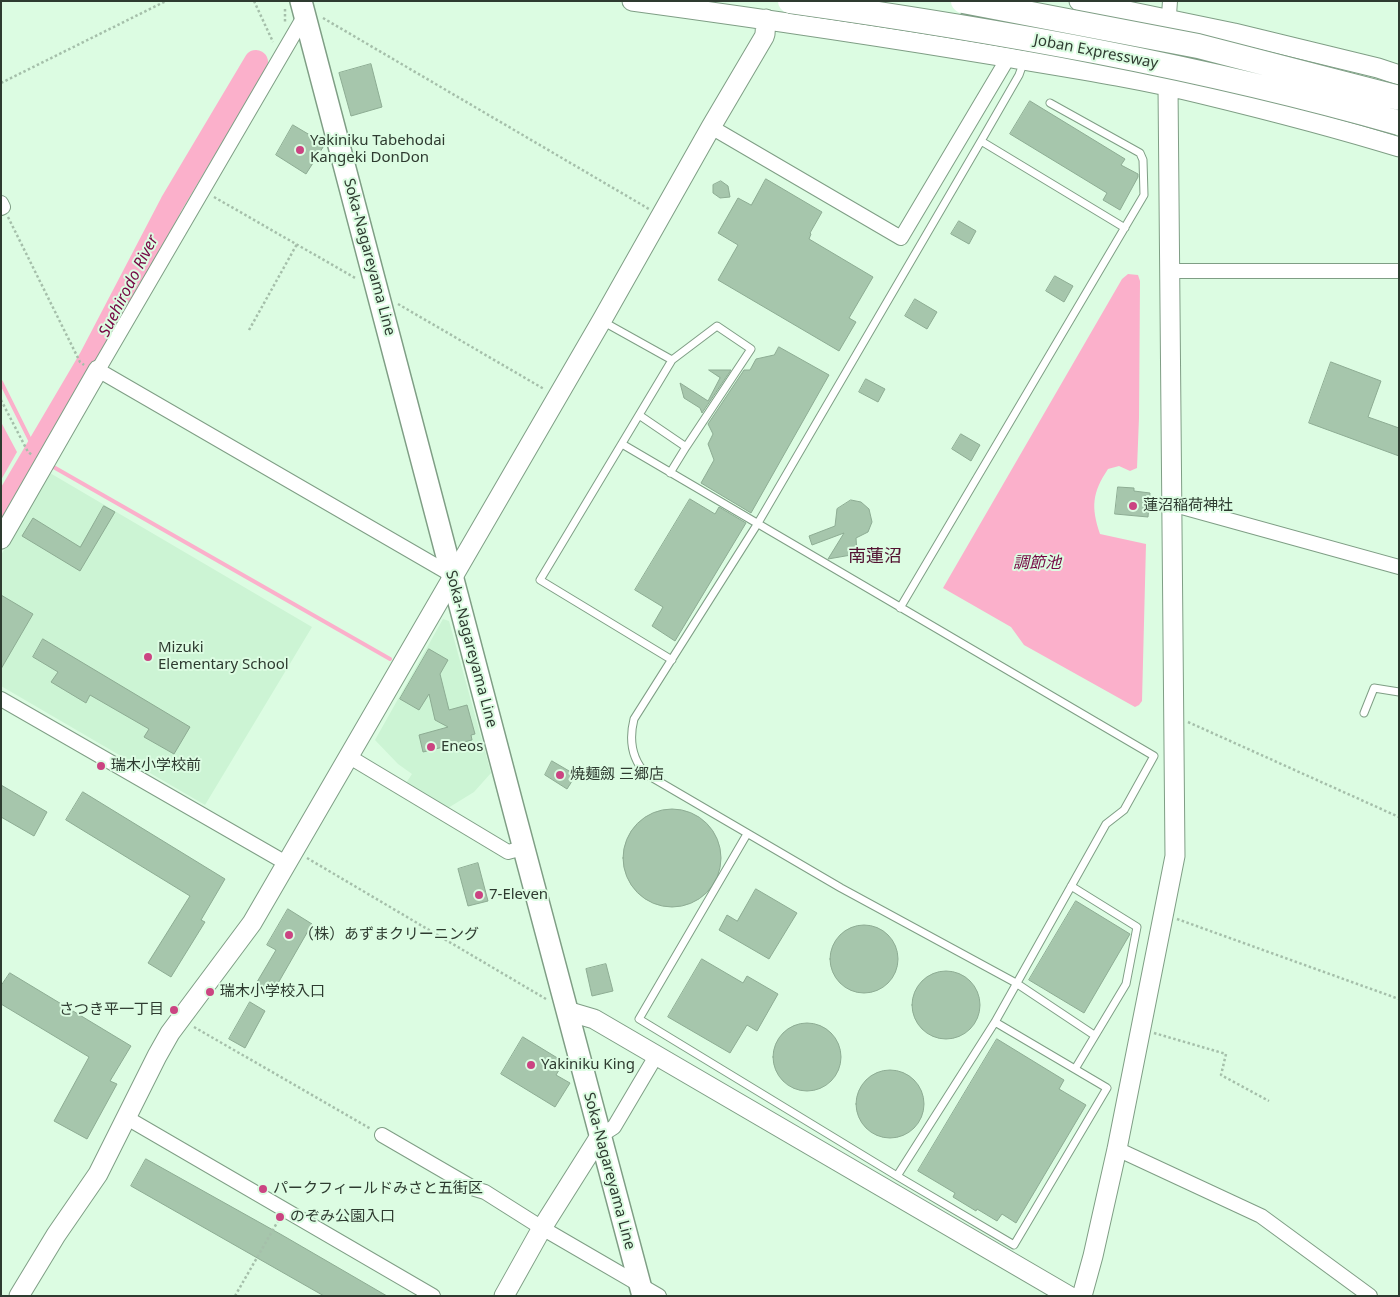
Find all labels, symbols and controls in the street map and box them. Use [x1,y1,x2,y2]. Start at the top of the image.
street label: Joban Expressway [1032,31,1160,73]
place label: Yakiniku Tabehodai Kangeki DonDon [310,132,445,167]
marker: Yakiniku Tabehodai Kangeki DonDon [294,144,306,156]
street label: Soka-Nagareyama Line [339,176,399,338]
water label: Suehirodo River [95,232,163,340]
place label: 蓮沼稲荷神社 [1143,497,1233,515]
marker: 蓮沼稲荷神社 [1127,500,1139,512]
district label: 南蓮沼 [848,546,902,568]
water label: 調節池 [1013,553,1061,573]
street label: Soka-Nagareyama Line [441,568,501,730]
place label: Mizuki Elementary School [158,639,289,674]
marker: Mizuki Elementary School [142,651,154,663]
place label: Eneos [441,738,483,756]
marker: Eneos [425,741,437,753]
place label: 瑞木小学校前 [111,757,201,775]
marker: 瑞木小学校前 [95,760,107,772]
place label: 焼麺劔 三郷店 [570,766,664,784]
marker: 焼麺劔 三郷店 [554,769,566,781]
place label: 7-Eleven [489,886,548,904]
marker: 7-Eleven [473,889,485,901]
place label: （株）あずまクリーニング [299,926,479,944]
marker: （株）あずまクリーニング [283,929,295,941]
place label: 瑞木小学校入口 [220,983,325,1001]
marker: 瑞木小学校入口 [204,986,216,998]
place label: さつき平一丁目 [59,1001,164,1019]
marker: さつき平一丁目 [168,1004,180,1016]
place label: Yakiniku King [541,1056,635,1074]
marker: Yakiniku King [525,1059,537,1071]
street label: Soka-Nagareyama Line [579,1090,639,1252]
place label: パークフィールドみさと五街区 [273,1180,483,1198]
marker: パークフィールドみさと五街区 [257,1183,269,1195]
place label: のぞみ公園入口 [290,1208,395,1226]
marker: のぞみ公園入口 [274,1211,286,1223]

